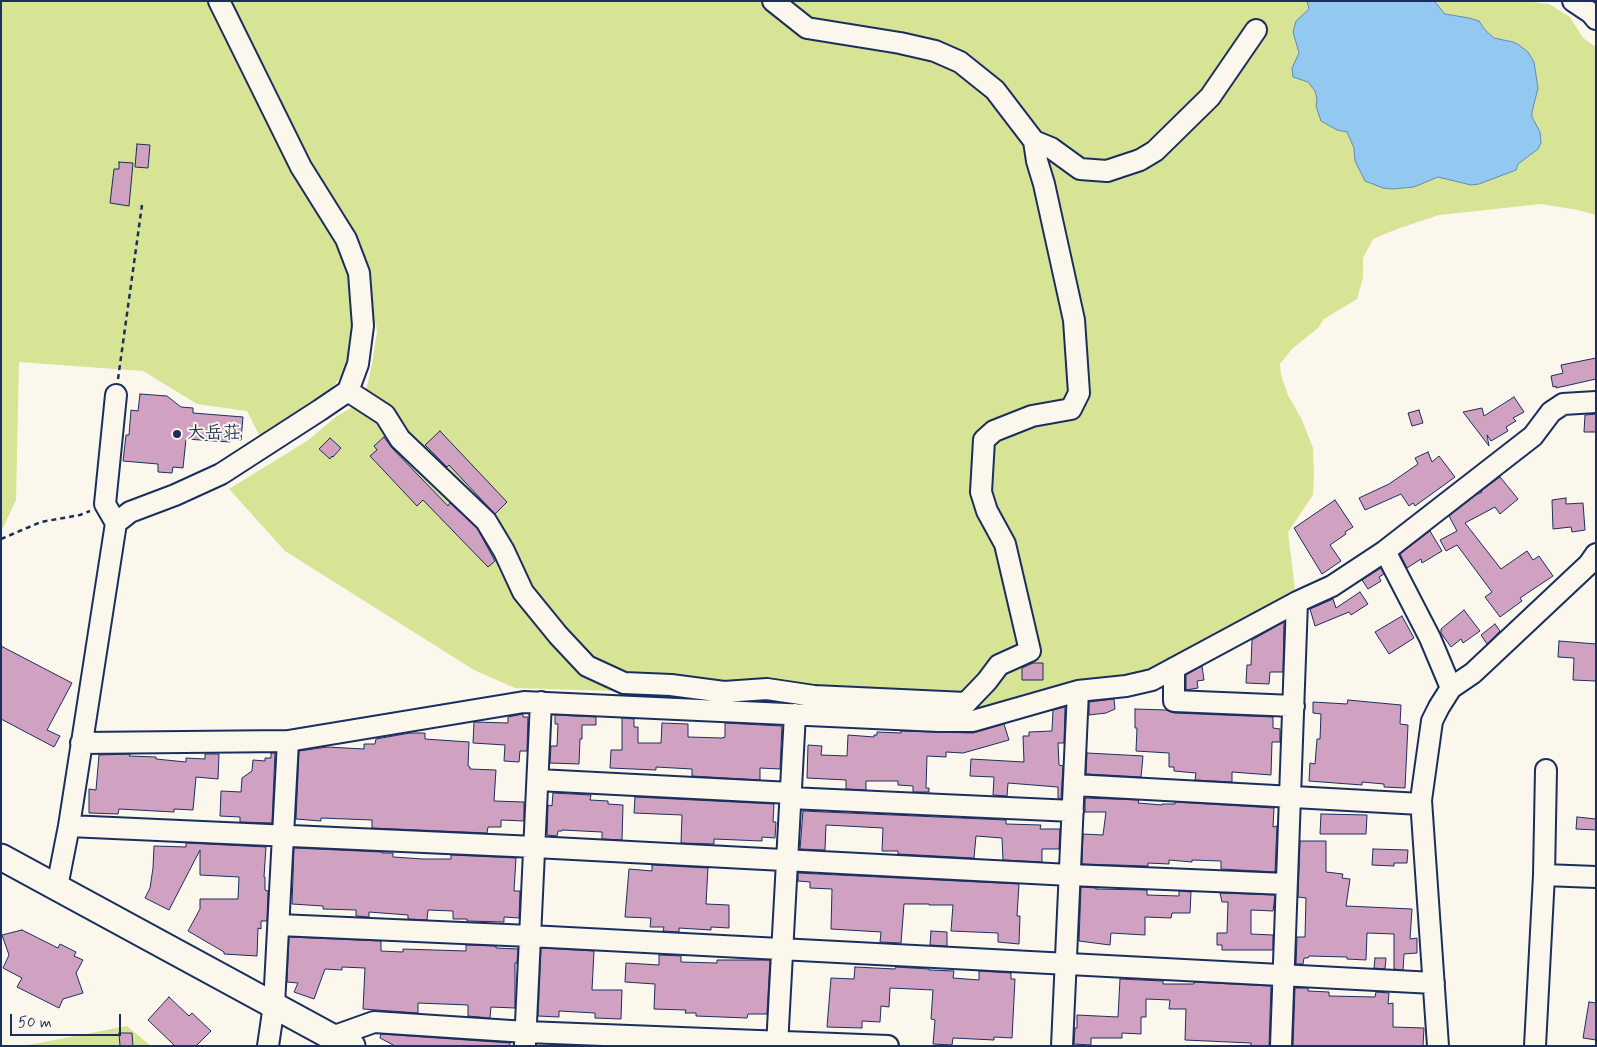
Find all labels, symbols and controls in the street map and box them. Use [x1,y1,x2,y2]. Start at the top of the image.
place label: 大岳荘 [187,423,241,445]
marker: 大岳荘 [171,428,183,440]
scale bar [12,1004,124,1036]
text: 50 m [18,1013,52,1033]

